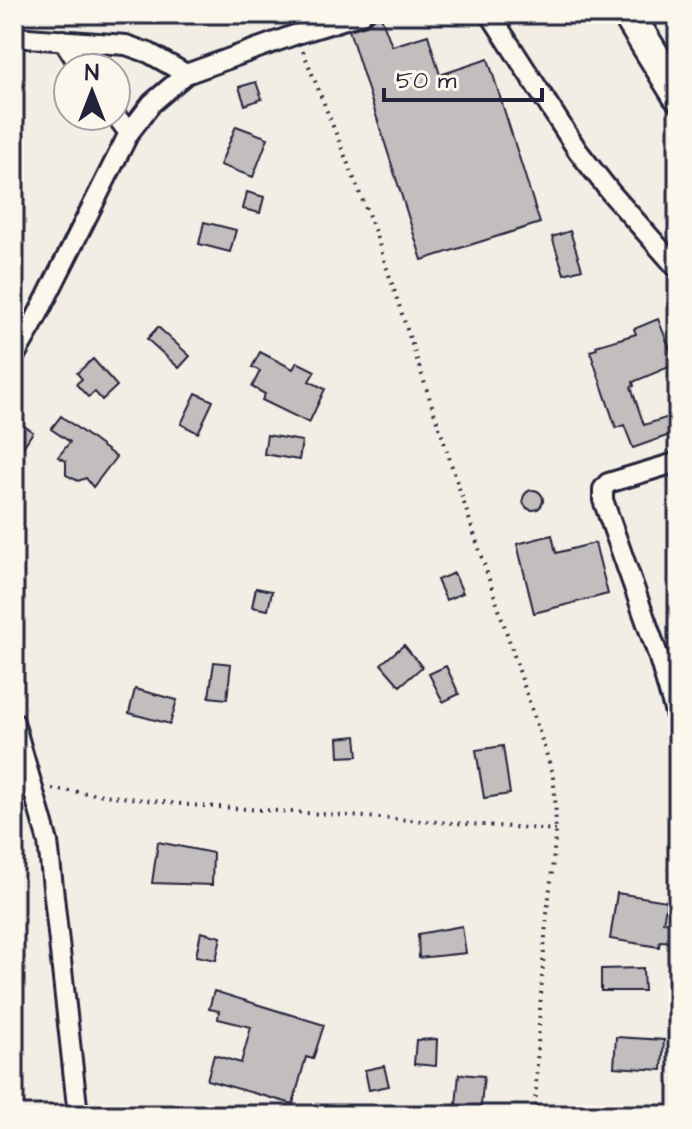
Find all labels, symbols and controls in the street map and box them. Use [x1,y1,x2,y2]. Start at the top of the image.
north arrow [52,52,132,132]
scale bar [384,52,542,102]
text: N [85,58,99,89]
text: 50 m [396,64,457,98]

